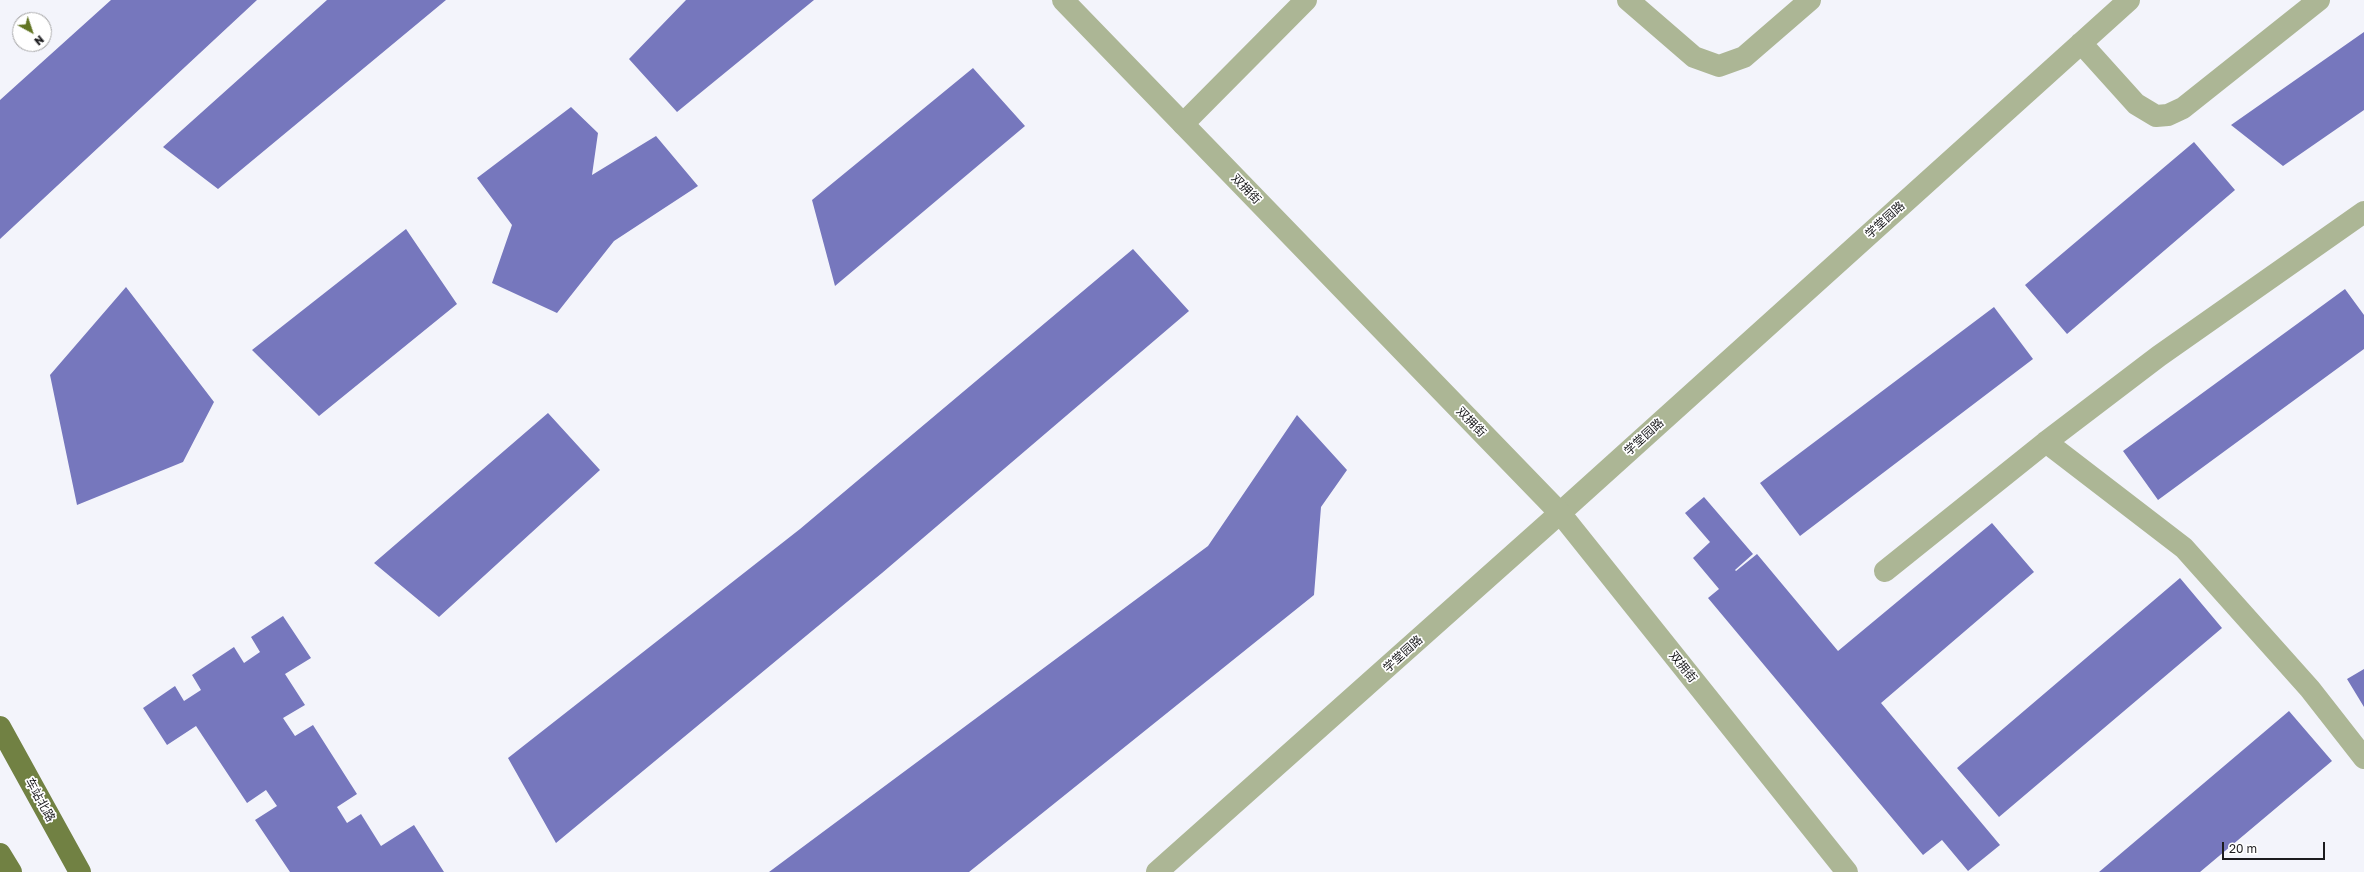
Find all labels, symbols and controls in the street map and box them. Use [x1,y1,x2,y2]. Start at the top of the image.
north arrow [12,12,52,52]
text: N [32,33,47,48]
street label: 双拥街 [1228,171,1264,207]
street label: 学堂园路 [1862,199,1908,241]
street label: 双拥街 [1453,404,1489,440]
street label: 学堂园路 [1621,416,1667,458]
street label: 学堂园路 [1380,633,1426,675]
street label: 双拥街 [1666,648,1700,686]
street label: 车站北路 [22,776,58,824]
scale bar [2224,834,2327,860]
text: 20 m [2229,841,2257,856]

